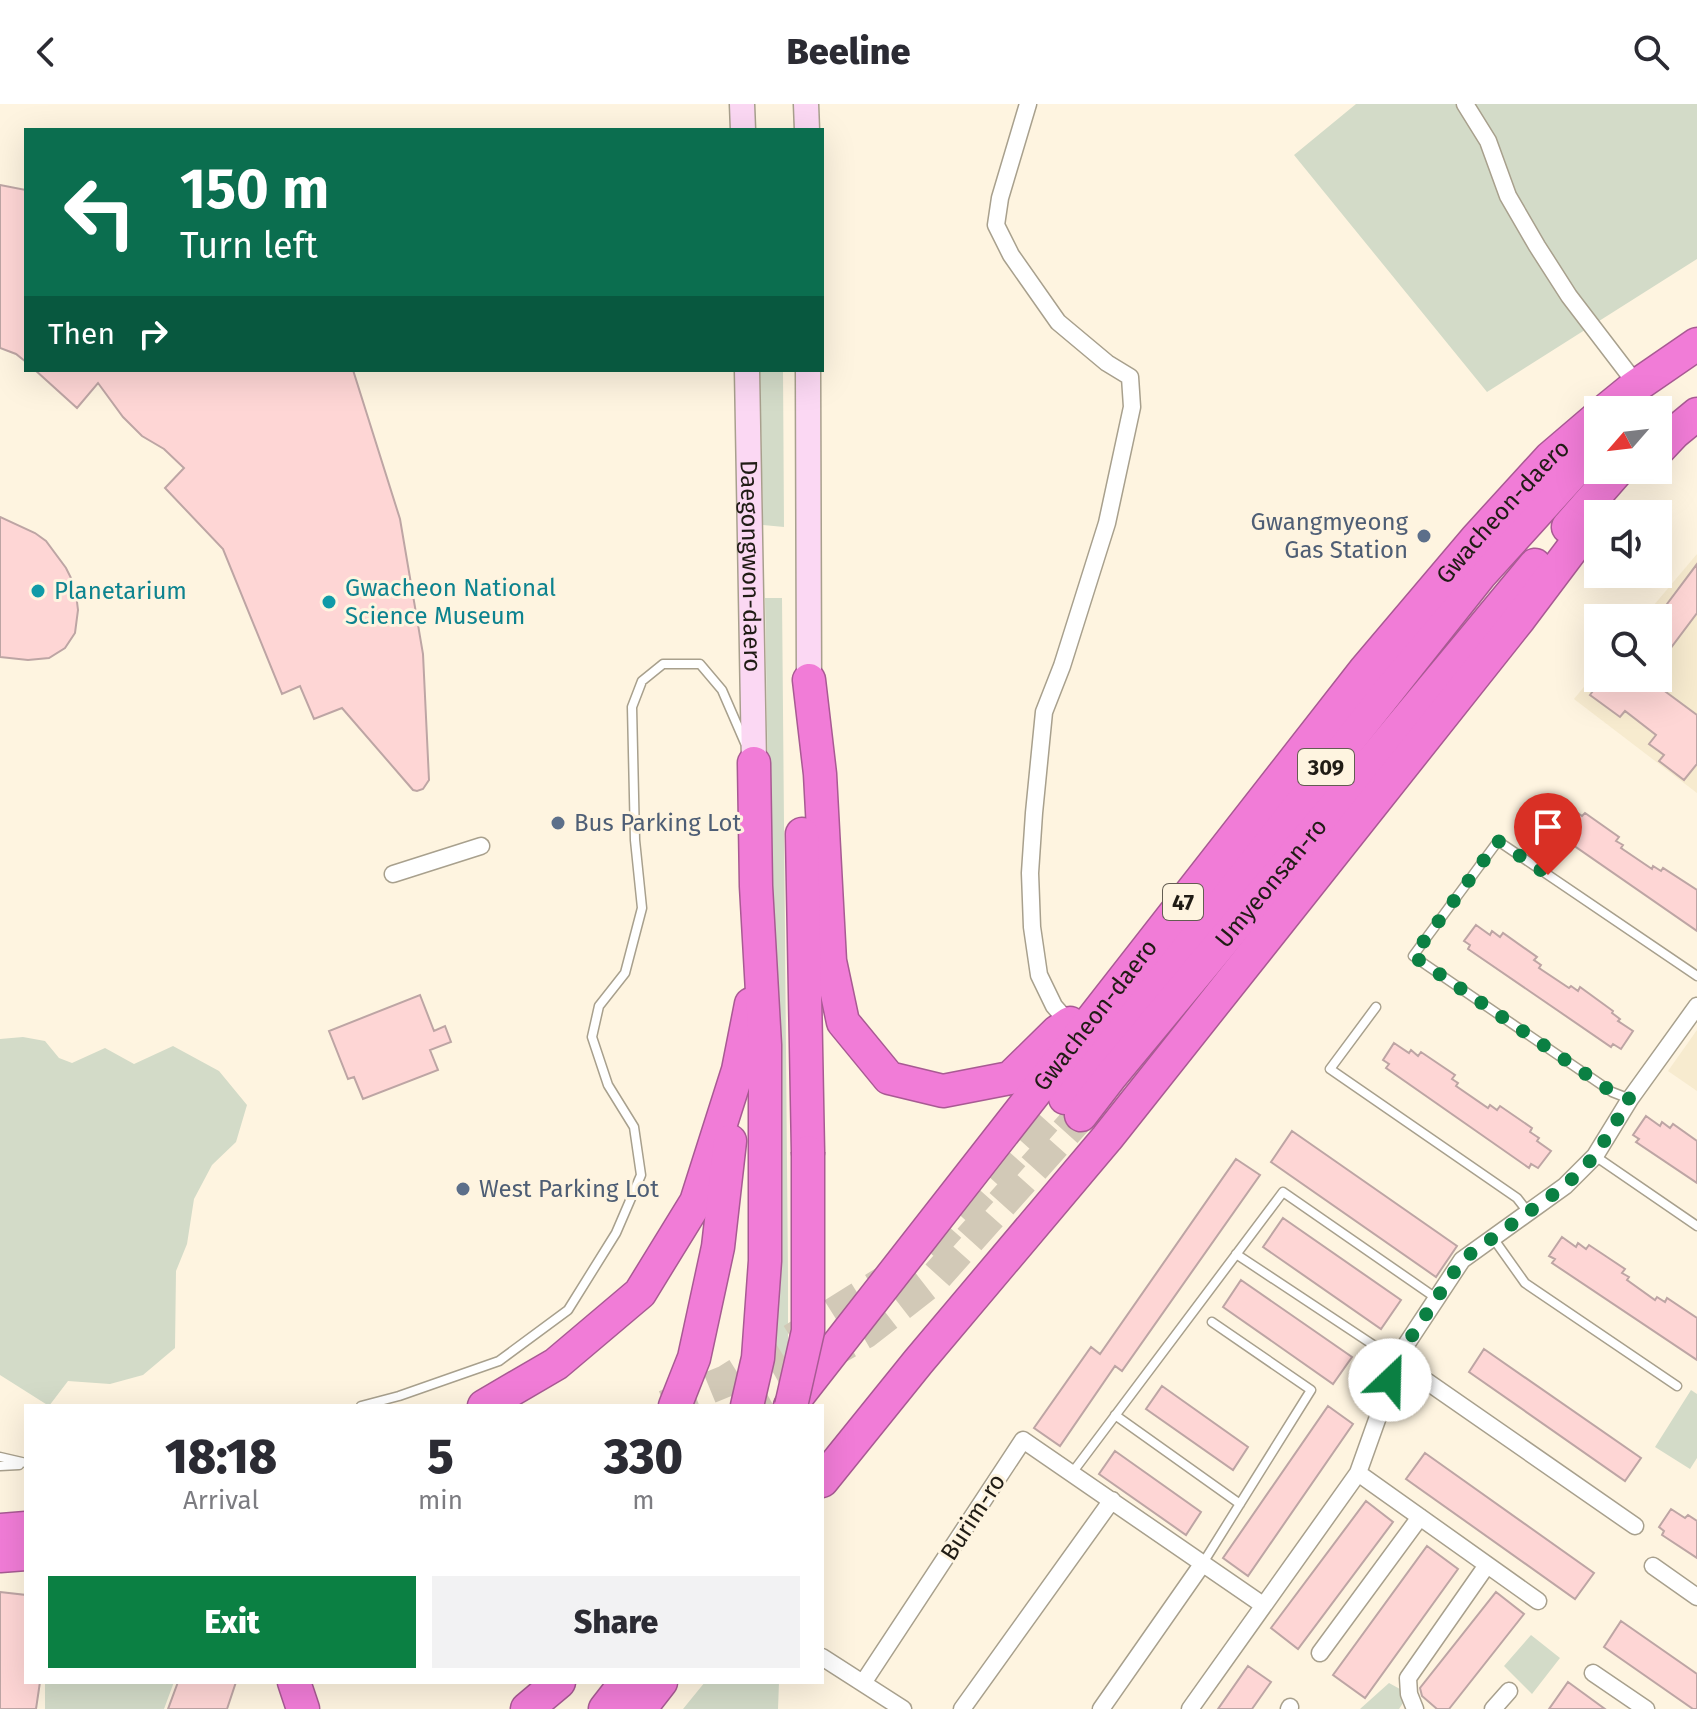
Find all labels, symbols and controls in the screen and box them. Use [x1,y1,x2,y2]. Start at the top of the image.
icon: back [24,30,68,74]
text: Beeline [787,30,910,74]
icon: search [1629,30,1673,74]
text: 150 m [180,156,329,223]
icon: left [48,160,152,264]
text: Turn left [180,224,318,268]
icon: right [131,312,175,356]
text: Then [48,316,115,352]
north arrow [1584,396,1672,484]
map controls [1584,396,1672,692]
street label: Gwacheon-daero [1430,434,1575,589]
street label: Daegongwon-daero [735,460,766,672]
button: sound [1584,500,1672,588]
place label: Gwangmyeong Gas Station [1251,508,1409,564]
marker: Gwangmyeong Gas Station [1415,527,1433,545]
place label: Gwacheon National Science Museum [345,574,556,630]
place label: Planetarium [54,577,187,605]
marker: Planetarium [29,582,47,600]
marker: Gwacheon National Science Museum [320,593,338,611]
button: search [1584,604,1672,692]
road number: 309 [1298,749,1354,785]
pin [1514,793,1582,875]
icon: arrive [1526,805,1570,849]
place label: Bus Parking Lot [574,809,741,837]
street label: Umyeonsan-ro [1209,813,1333,953]
marker: Bus Parking Lot [549,814,567,832]
road number: 47 [1163,884,1203,920]
street label: Gwacheon-daero [1027,934,1163,1097]
place label: West Parking Lot [479,1175,659,1203]
marker: West Parking Lot [454,1180,472,1198]
position arrow [1348,1338,1432,1422]
text: 18:18 [165,1428,277,1486]
text: 5 [427,1428,454,1486]
text: 330 [604,1428,683,1486]
street label: Burim-ro [935,1469,1011,1565]
text: Arrival [183,1485,259,1516]
text: min [418,1485,463,1516]
text: m [632,1485,655,1516]
button: Exit [48,1576,416,1668]
button: Share [432,1576,800,1668]

